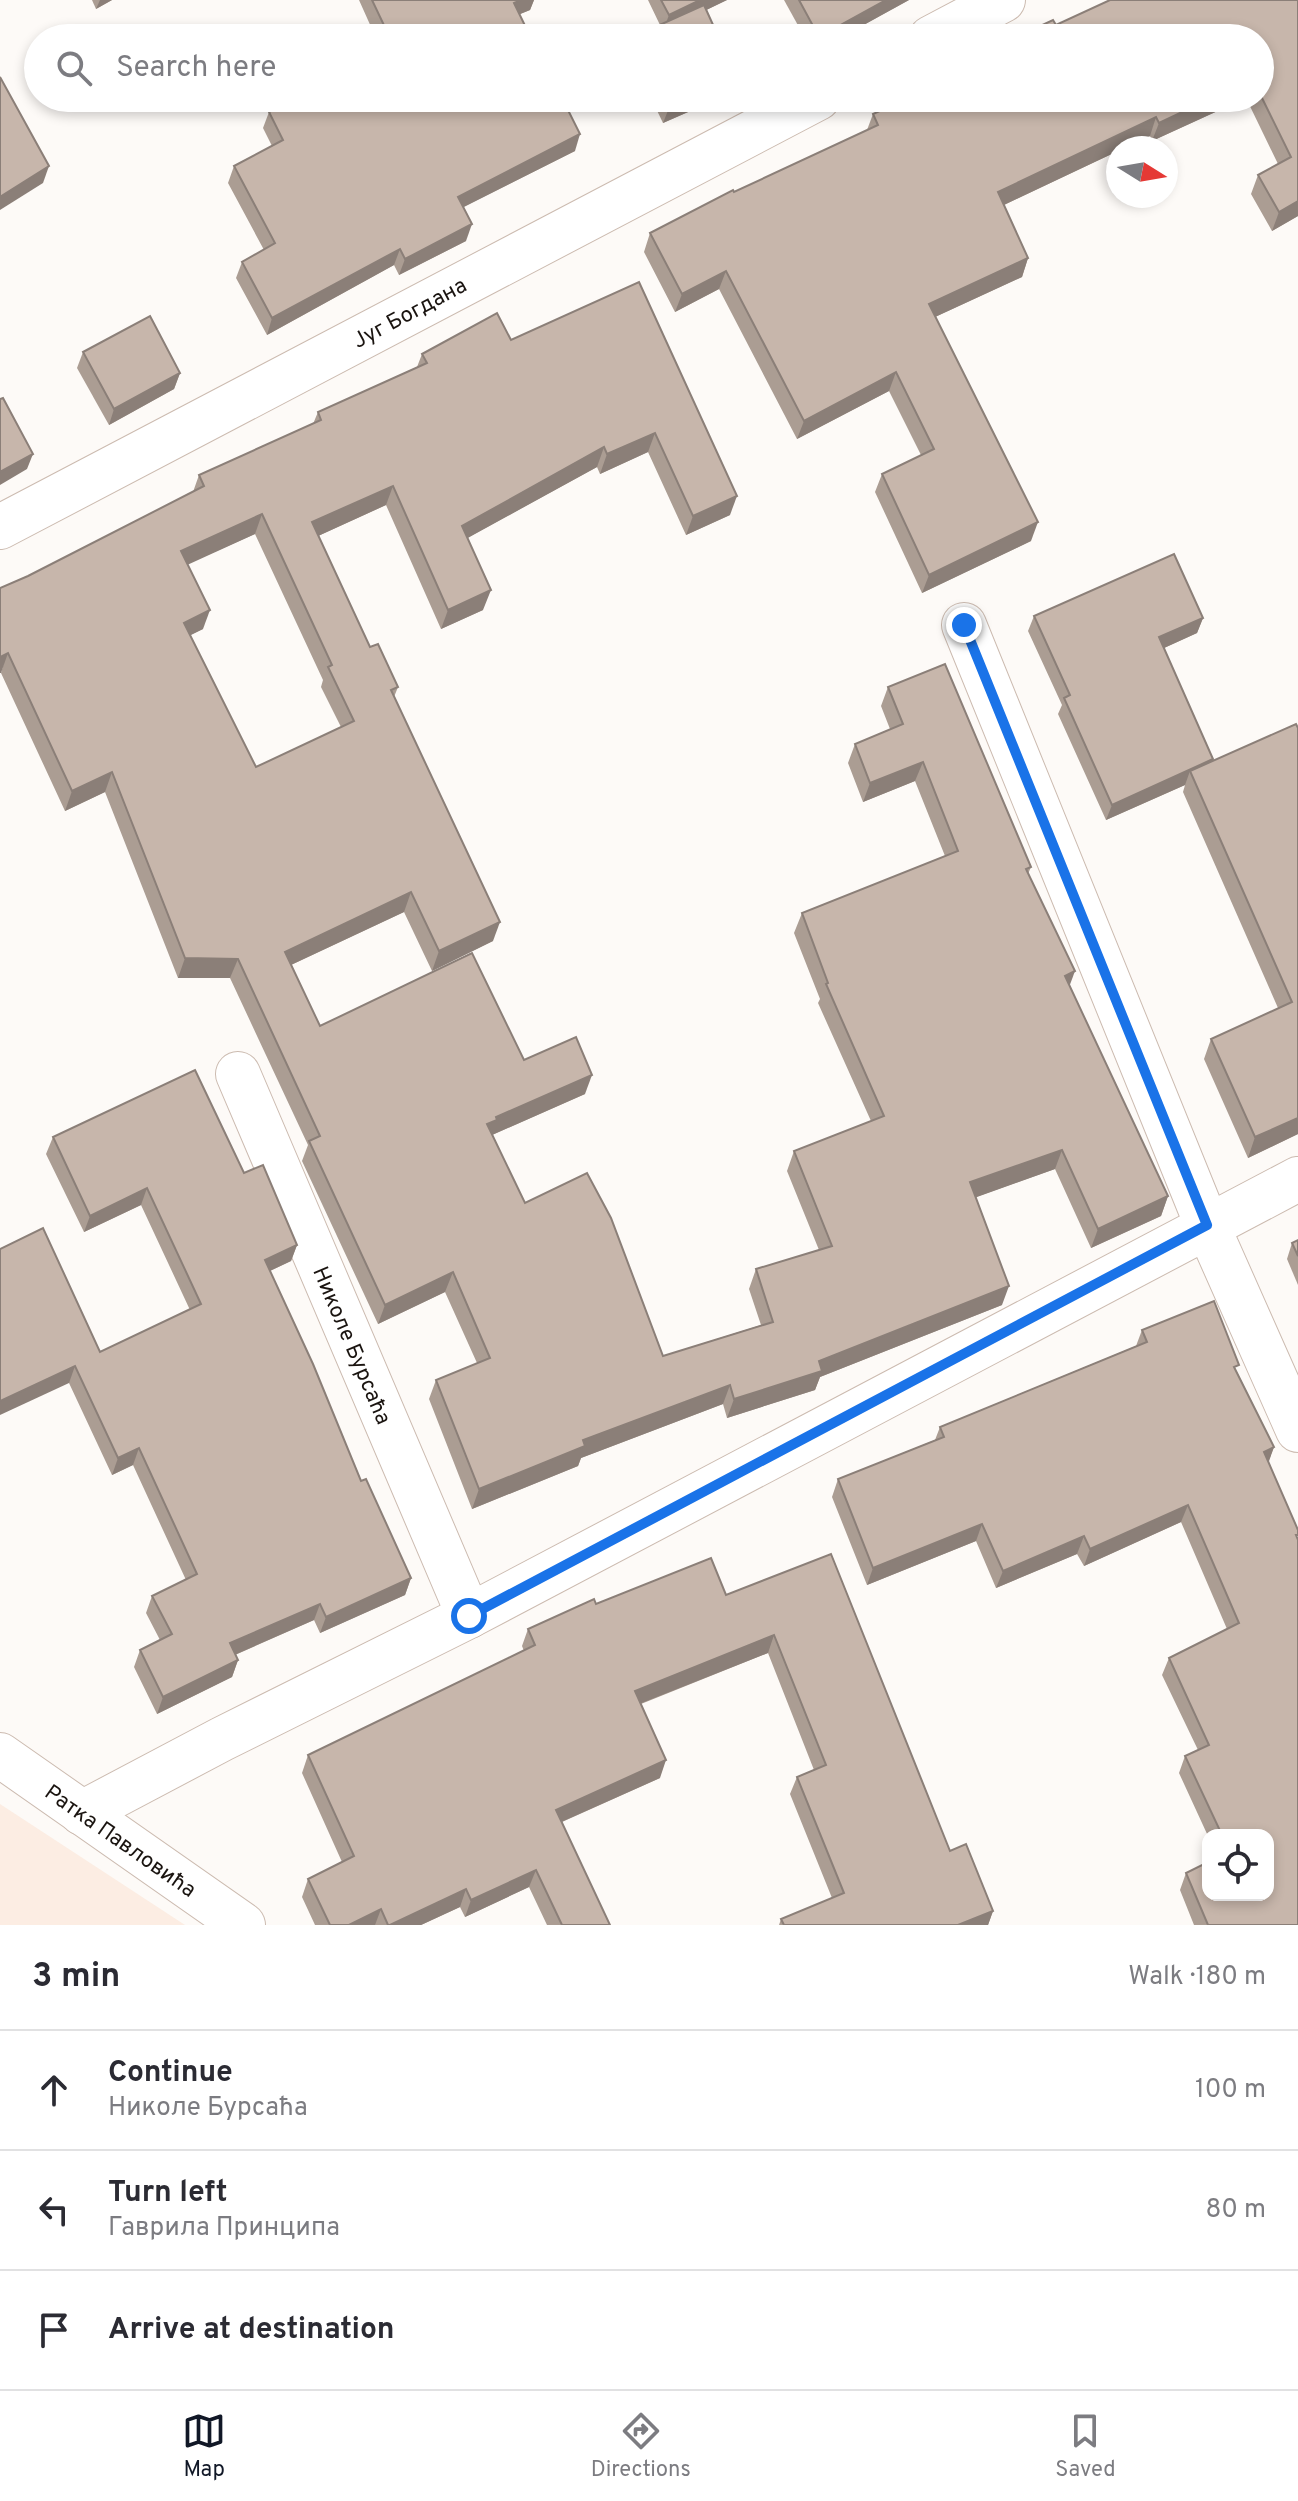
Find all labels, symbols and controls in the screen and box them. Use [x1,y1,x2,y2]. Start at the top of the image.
search box [24,24,1274,112]
icon: search [52,46,96,90]
text: Search here [116,50,276,87]
north arrow [1106,136,1178,208]
street label: Југ Богдана [348,273,472,356]
route end [946,607,982,643]
street label: Николе Бурсаћа [305,1263,396,1429]
route start [451,1598,487,1634]
street label: Ратка Павловића [39,1780,201,1904]
map controls [1202,1829,1274,1901]
button: locate [1202,1829,1274,1901]
text: 3 min [32,1956,120,1999]
text: Walk · 180 m [1128,1961,1266,1994]
text: Continue [108,2055,233,2092]
icon: ahead [32,2068,76,2112]
text: 100 m [1195,2074,1266,2107]
text: Николе Бурсаћа [108,2092,308,2125]
text: Turn left [108,2175,228,2212]
icon: left [32,2188,76,2232]
text: 80 m [1206,2194,1266,2227]
text: Гаврила Принципа [108,2212,340,2245]
icon: arrive [32,2308,76,2352]
text: Arrive at destination [108,2312,394,2349]
tab: Map [182,2409,226,2484]
tab: Directions [591,2409,691,2484]
tab: Saved [1055,2409,1116,2484]

